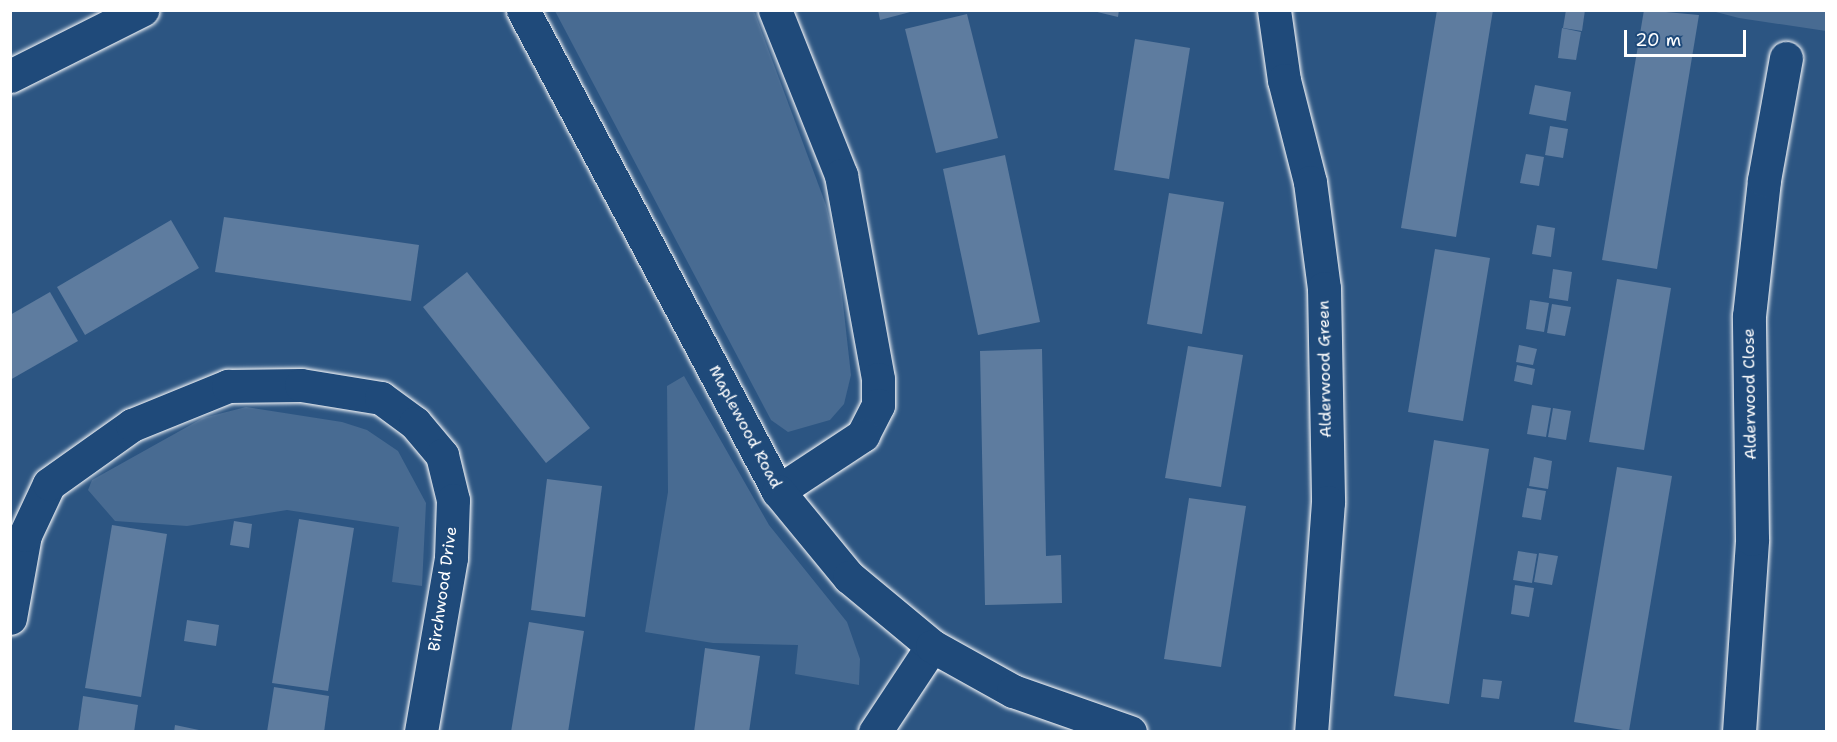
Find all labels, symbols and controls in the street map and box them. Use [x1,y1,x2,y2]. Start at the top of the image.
scale bar [1627,18,1748,56]
text: 20 m [1635,28,1681,52]
street label: Alderwood Green [1314,300,1336,438]
street label: Alderwood Close [1739,328,1761,460]
street label: Maplewood Road [704,362,786,492]
street label: Birchwood Drive [425,525,461,653]

